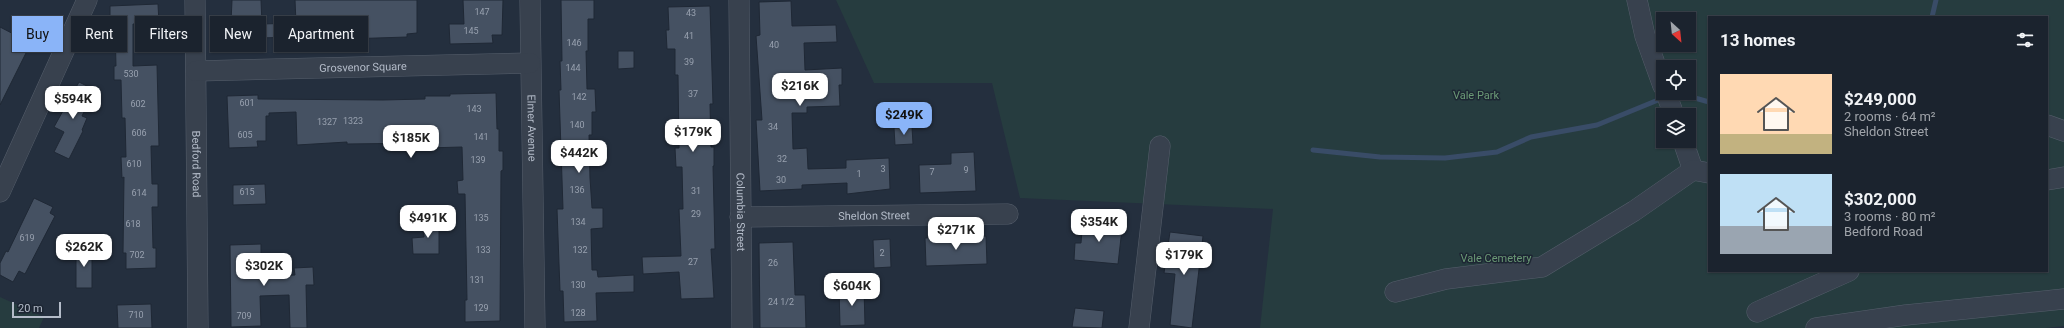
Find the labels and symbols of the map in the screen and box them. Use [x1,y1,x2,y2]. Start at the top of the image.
house number: 147 [474,7,490,17]
house number: 43 [686,8,696,18]
north arrow [1656,12,1696,52]
house number: 145 [463,26,479,36]
house number: 41 [684,31,694,41]
house number: 146 [566,38,582,48]
house number: 40 [769,40,779,50]
house number: 39 [684,57,694,67]
street label: Grosvenor Square [319,59,407,75]
house number: 144 [565,63,581,73]
house number: 530 [123,69,139,79]
pin: $216K [772,73,828,107]
pin: $594K [45,86,101,120]
house number: 37 [688,89,698,99]
park label: Vale Park [1453,89,1499,102]
house number: 142 [571,92,587,102]
street label: Elmer Avenue [525,94,539,162]
house number: 601 [239,98,255,108]
house number: 602 [130,99,146,109]
pin: $249K [876,102,932,136]
house number: 143 [466,104,482,114]
house number: 1323 [343,116,363,126]
house number: 1327 [317,117,337,127]
pin: $179K [665,119,721,153]
house number: 140 [569,120,585,130]
house number: 34 [768,122,778,132]
pin: $185K [383,125,439,159]
house number: 606 [131,128,147,138]
street label: Bedford Road [190,130,203,197]
house number: 605 [237,130,253,140]
house number: 141 [473,132,489,142]
pin: $442K [551,140,607,174]
house number: 32 [777,154,787,164]
house number: 139 [470,155,486,165]
house number: 610 [126,159,142,169]
house number: 3 [880,164,886,174]
house number: 9 [963,165,969,175]
house number: 7 [929,167,935,177]
house number: 1 [856,169,862,179]
street label: Columbia Street [734,173,748,252]
house number: 30 [776,175,786,185]
house number: 136 [569,185,585,195]
house number: 31 [691,186,701,196]
house number: 615 [239,187,255,197]
house number: 614 [131,188,147,198]
pin: $491K [400,205,456,239]
house number: 29 [691,209,701,219]
street label: Sheldon Street [838,209,910,222]
pin: $354K [1071,209,1127,243]
house number: 135 [473,213,489,223]
house number: 134 [570,217,586,227]
pin: $271K [928,217,984,251]
house number: 618 [125,219,141,229]
house number: 619 [19,233,35,243]
pin: $262K [56,234,112,268]
pin: $179K [1156,242,1212,276]
house number: 133 [475,245,491,255]
house number: 132 [572,245,588,255]
house number: 2 [879,248,885,258]
house number: 702 [129,250,145,260]
park label: Vale Cemetery [1461,252,1532,265]
pin: $302K [236,253,292,287]
house number: 27 [688,257,698,267]
house number: 26 [768,258,778,268]
pin: $604K [824,273,880,307]
house number: 131 [469,275,485,285]
house number: 130 [570,280,586,290]
house number: 24 1/2 [768,297,794,307]
scale bar [12,300,61,319]
house number: 129 [473,303,489,313]
house number: 128 [570,308,586,318]
house number: 710 [128,310,144,320]
house number: 709 [236,311,252,321]

